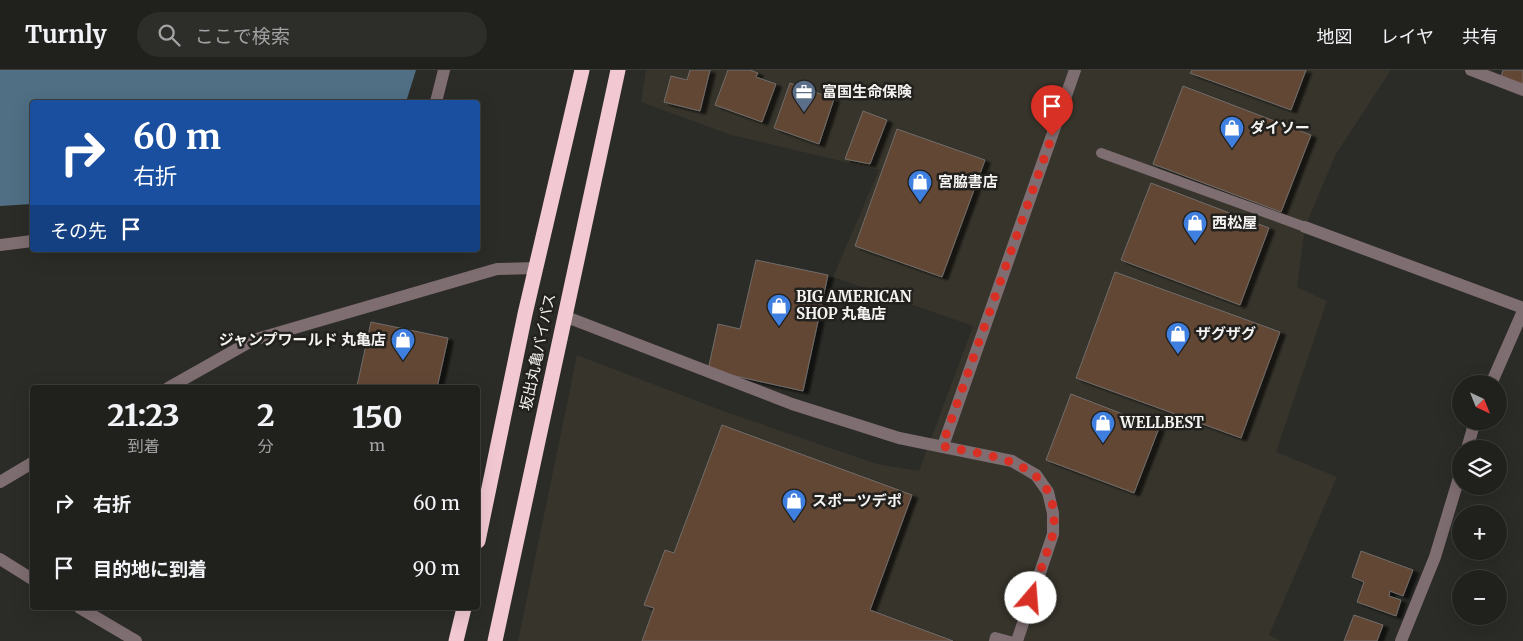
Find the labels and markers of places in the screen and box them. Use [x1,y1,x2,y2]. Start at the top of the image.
office icon: 富国生命保険 [791,79,817,113]
place label: 富国生命保険 [822,82,912,101]
pin [1031,85,1073,136]
shop icon: ダイソー [1219,115,1245,149]
place label: ダイソー [1250,118,1310,137]
shop icon: 宮脇書店 [907,169,933,203]
place label: 宮脇書店 [938,172,998,191]
shop icon: 西松屋 [1182,210,1208,244]
place label: 西松屋 [1212,213,1257,232]
place label: BIG AMERICAN SHOP 丸亀店 [796,287,912,323]
shop icon: BIG AMERICAN SHOP 丸亀店 [766,293,792,327]
shop icon: ザグザグ [1165,321,1191,355]
place label: ザグザグ [1196,324,1256,343]
shop icon: ジャンプワールド 丸亀店 [390,327,416,361]
place label: ジャンプワールド 丸亀店 [219,330,386,349]
shop icon: WELLBEST [1090,410,1116,444]
place label: WELLBEST [1119,413,1204,432]
shop icon: スポーツデポ [781,488,807,522]
place label: スポーツデポ [812,491,902,510]

